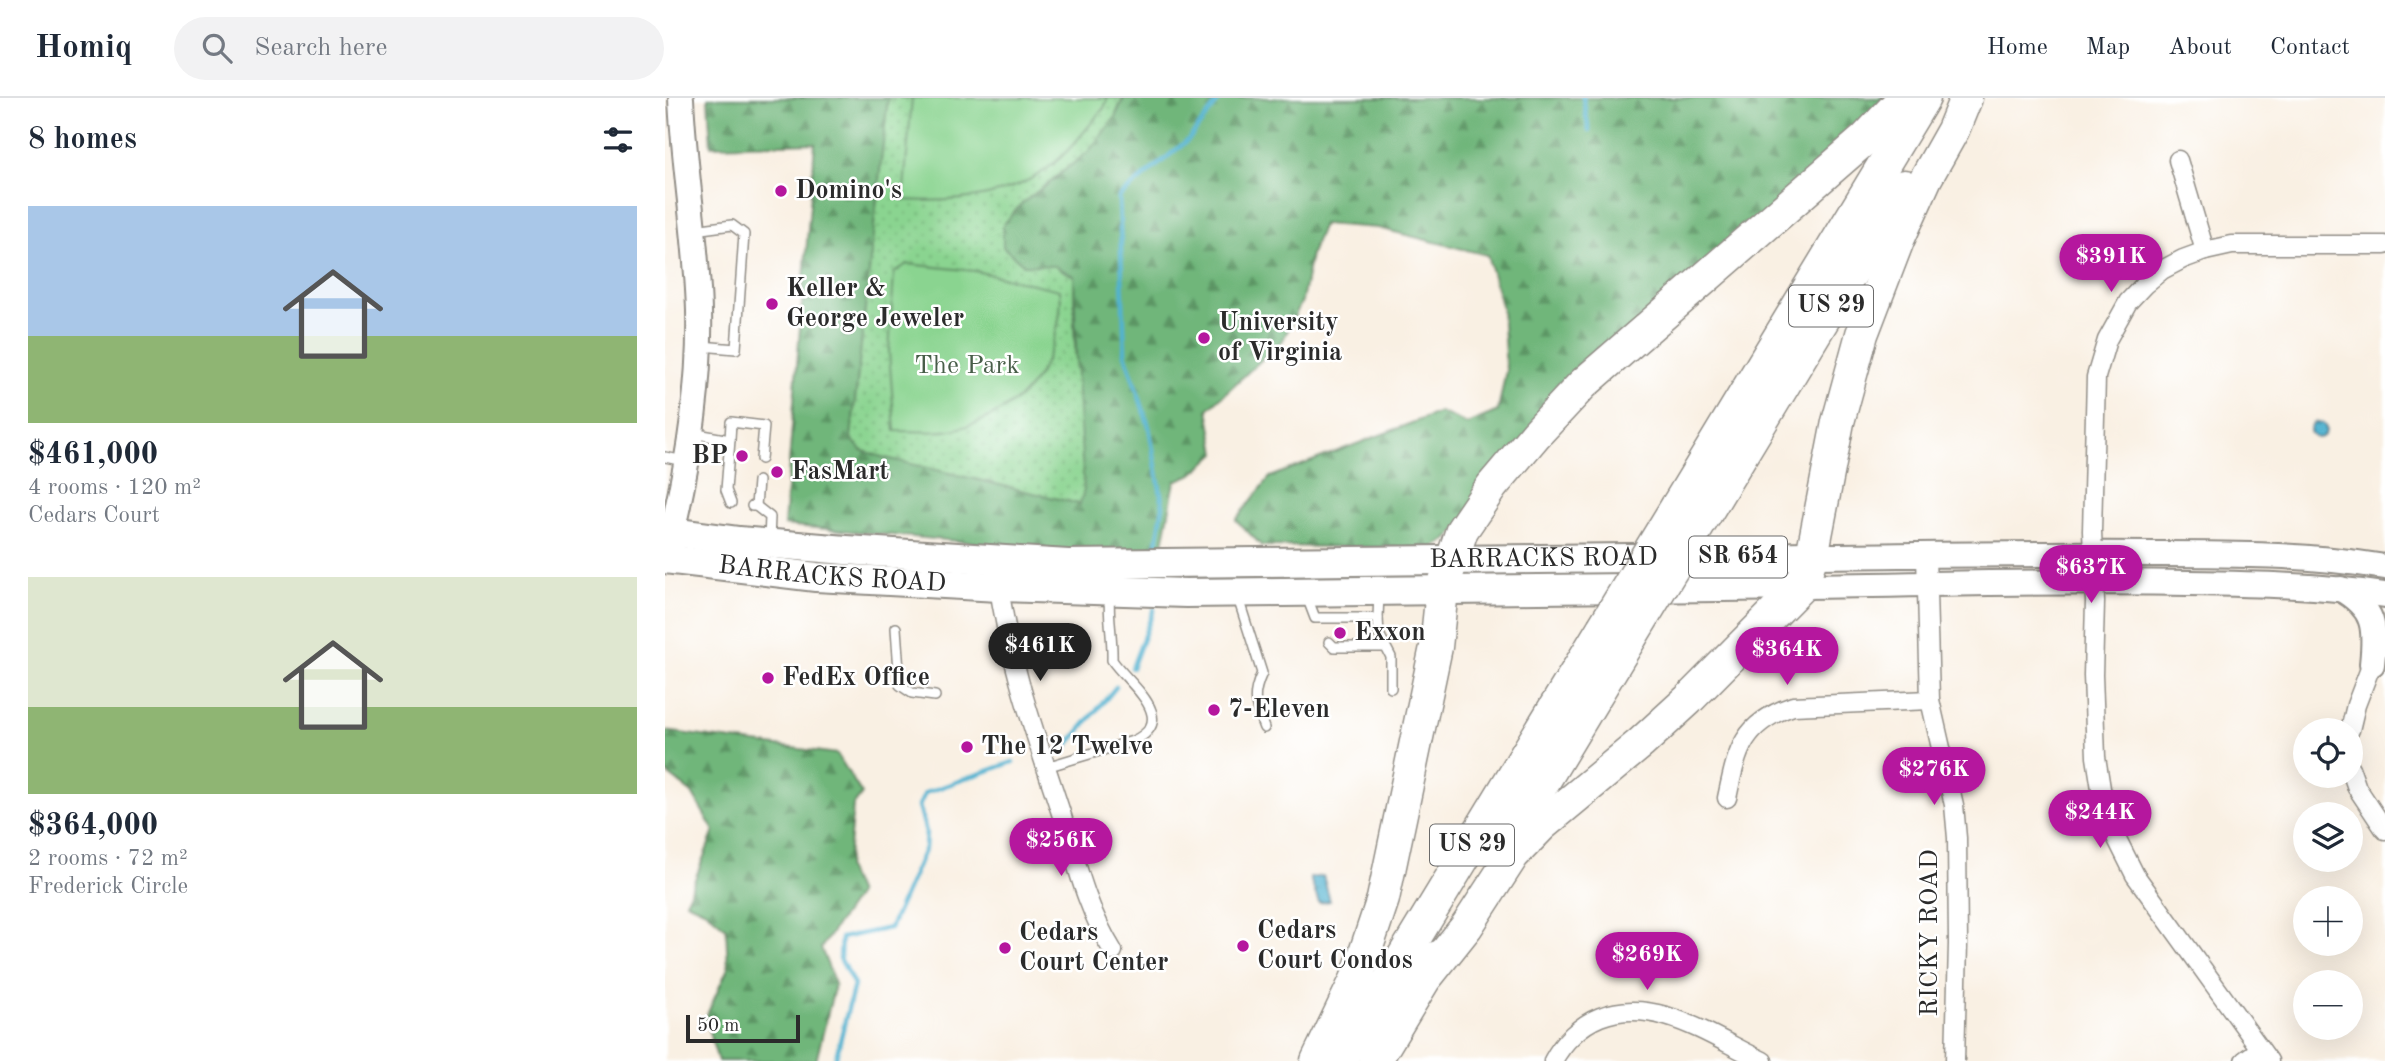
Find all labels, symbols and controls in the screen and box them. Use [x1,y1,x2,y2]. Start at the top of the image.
search box [174,17,664,80]
icon: search [198,29,236,67]
text: Homiq [35,32,132,65]
text: Search here [254,35,387,61]
text: Home [1987,36,2048,60]
text: Map [2086,36,2130,60]
text: About [2168,36,2232,60]
text: Contact [2270,36,2350,60]
icon: filters [599,121,637,159]
text: 8 homes [28,125,137,155]
place label: Domino's [795,178,902,204]
marker: Domino's [773,183,789,199]
pin: $391K [2062,234,2160,294]
text: $391K [2075,245,2147,268]
icon: home [270,251,396,377]
place label: Keller & George Jeweler [786,276,964,332]
road number: US 29 [1789,286,1873,327]
marker: Keller & George Jeweler [764,296,780,312]
place label: University of Virginia [1218,310,1342,366]
marker: University of Virginia [1196,330,1212,346]
park label: The Park [914,353,1020,379]
text: $461,000 [28,440,158,470]
place label: BP [691,443,728,469]
marker: BP [734,448,750,464]
place label: FasMart [791,459,889,485]
marker: FasMart [769,464,785,480]
text: 4 rooms · 120 m² [28,476,201,499]
text: Cedars Court [28,504,160,527]
road number: SR 654 [1689,536,1787,578]
street label: BARRACKS ROAD [1429,545,1658,573]
pin: $637K [2042,546,2140,605]
street label: BARRACKS ROAD [717,552,947,597]
text: $637K [2055,556,2127,579]
place label: Exxon [1354,620,1426,646]
icon: home [270,622,396,748]
pin: $461K [991,624,1089,683]
marker: Exxon [1332,625,1348,641]
pin: $364K [1738,628,1836,687]
text: $461K [1004,634,1076,657]
text: $364K [1751,638,1823,661]
place label: FedEx Office [782,665,930,691]
marker: FedEx Office [760,670,776,686]
place label: 7-Eleven [1228,697,1330,723]
marker: 7-Eleven [1206,702,1222,718]
map controls [2293,718,2363,1040]
button: locate [2293,718,2363,788]
place label: The 12 Twelve [981,734,1153,760]
marker: The 12 Twelve [959,739,975,755]
pin: $276K [1885,748,1983,807]
text: $276K [1898,758,1970,781]
pin: $244K [2051,790,2149,850]
text: $244K [2064,801,2136,824]
button: layers [2293,802,2363,872]
text: $364,000 [28,811,158,841]
pin: $256K [1012,818,1110,878]
road number: US 29 [1430,824,1514,866]
text: $256K [1025,829,1097,852]
text: 2 rooms · 72 m² [28,847,188,870]
street label: RICKY ROAD [1917,849,1943,1017]
text: Frederick Circle [28,875,188,898]
button: + [2293,886,2363,956]
place label: Cedars Court Condos [1257,918,1413,974]
place label: Cedars Court Center [1019,920,1169,976]
pin: $269K [1598,932,1696,992]
marker: Cedars Court Condos [1235,938,1251,954]
marker: Cedars Court Center [997,940,1013,956]
text: $269K [1611,943,1683,966]
button: − [2293,970,2363,1040]
scale bar [686,1012,800,1044]
text: 50 m [697,1017,739,1036]

